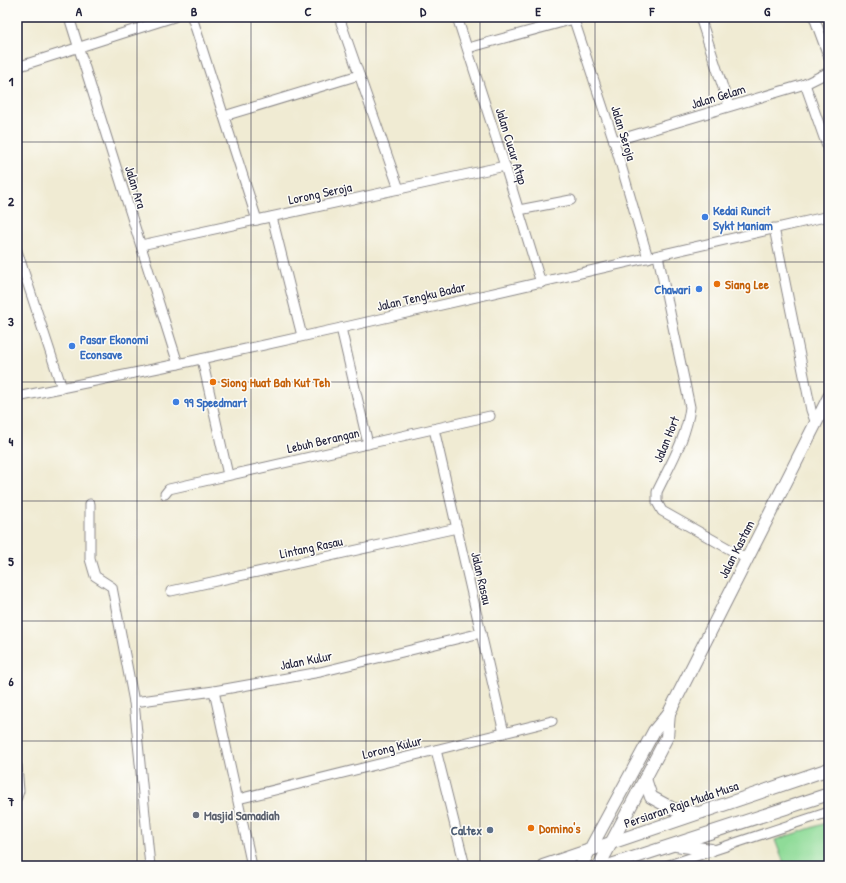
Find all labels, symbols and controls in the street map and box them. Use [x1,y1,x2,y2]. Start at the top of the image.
text: A [76,2,83,20]
text: B [191,2,198,20]
text: C [304,2,312,20]
text: D [420,2,427,20]
text: E [535,2,541,20]
text: F [649,2,656,20]
text: G [764,2,771,20]
text: 1 [9,72,14,90]
street label: Jalan Gelam [689,79,748,113]
street label: Jalan Seroja [607,103,641,163]
street label: Jalan Cucur Atap [492,105,532,187]
street label: Jalan Ara [121,163,151,211]
street label: Lorong Seroja [287,177,353,209]
text: 2 [8,192,15,210]
place label: Kedai Runcit Sykt Maniam [713,201,773,235]
marker: Kedai Runcit Sykt Maniam [700,212,710,222]
place label: Siang Lee [725,275,770,294]
street label: Jalan Tengku Badar [375,277,467,315]
marker: Siang Lee [712,279,722,289]
place label: Chawari [654,280,691,298]
marker: Chawari [694,284,704,294]
text: 3 [8,312,14,330]
place label: Pasar Ekonomi Econsave [80,330,149,363]
marker: Pasar Ekonomi Econsave [67,341,77,351]
place label: Siong Huat Bah Kut Teh [221,373,330,392]
marker: Siong Huat Bah Kut Teh [208,377,218,387]
place label: 99 Speedmart [184,393,247,412]
marker: 99 Speedmart [171,397,181,407]
street label: Jalan Hort [649,413,684,465]
street label: Lebuh Berangan [285,423,361,457]
text: 4 [9,432,14,450]
street label: Jalan Kastam [714,517,758,581]
street label: Lintang Rasau [278,532,344,562]
street label: Jalan Rasau [467,550,497,606]
text: 5 [8,552,14,570]
street label: Jalan Kulur [278,646,334,674]
text: 6 [8,672,14,690]
street label: Lorong Kulur [360,731,424,763]
street label: Persiaran Raja Muda Musa [621,776,741,832]
text: 7 [7,792,15,810]
place label: Masjid Samadiah [204,806,280,824]
marker: Masjid Samadiah [191,810,201,820]
place label: Domino's [539,819,580,837]
place label: Caltex [451,821,482,839]
marker: Domino's [526,823,536,833]
marker: Caltex [485,825,495,835]

